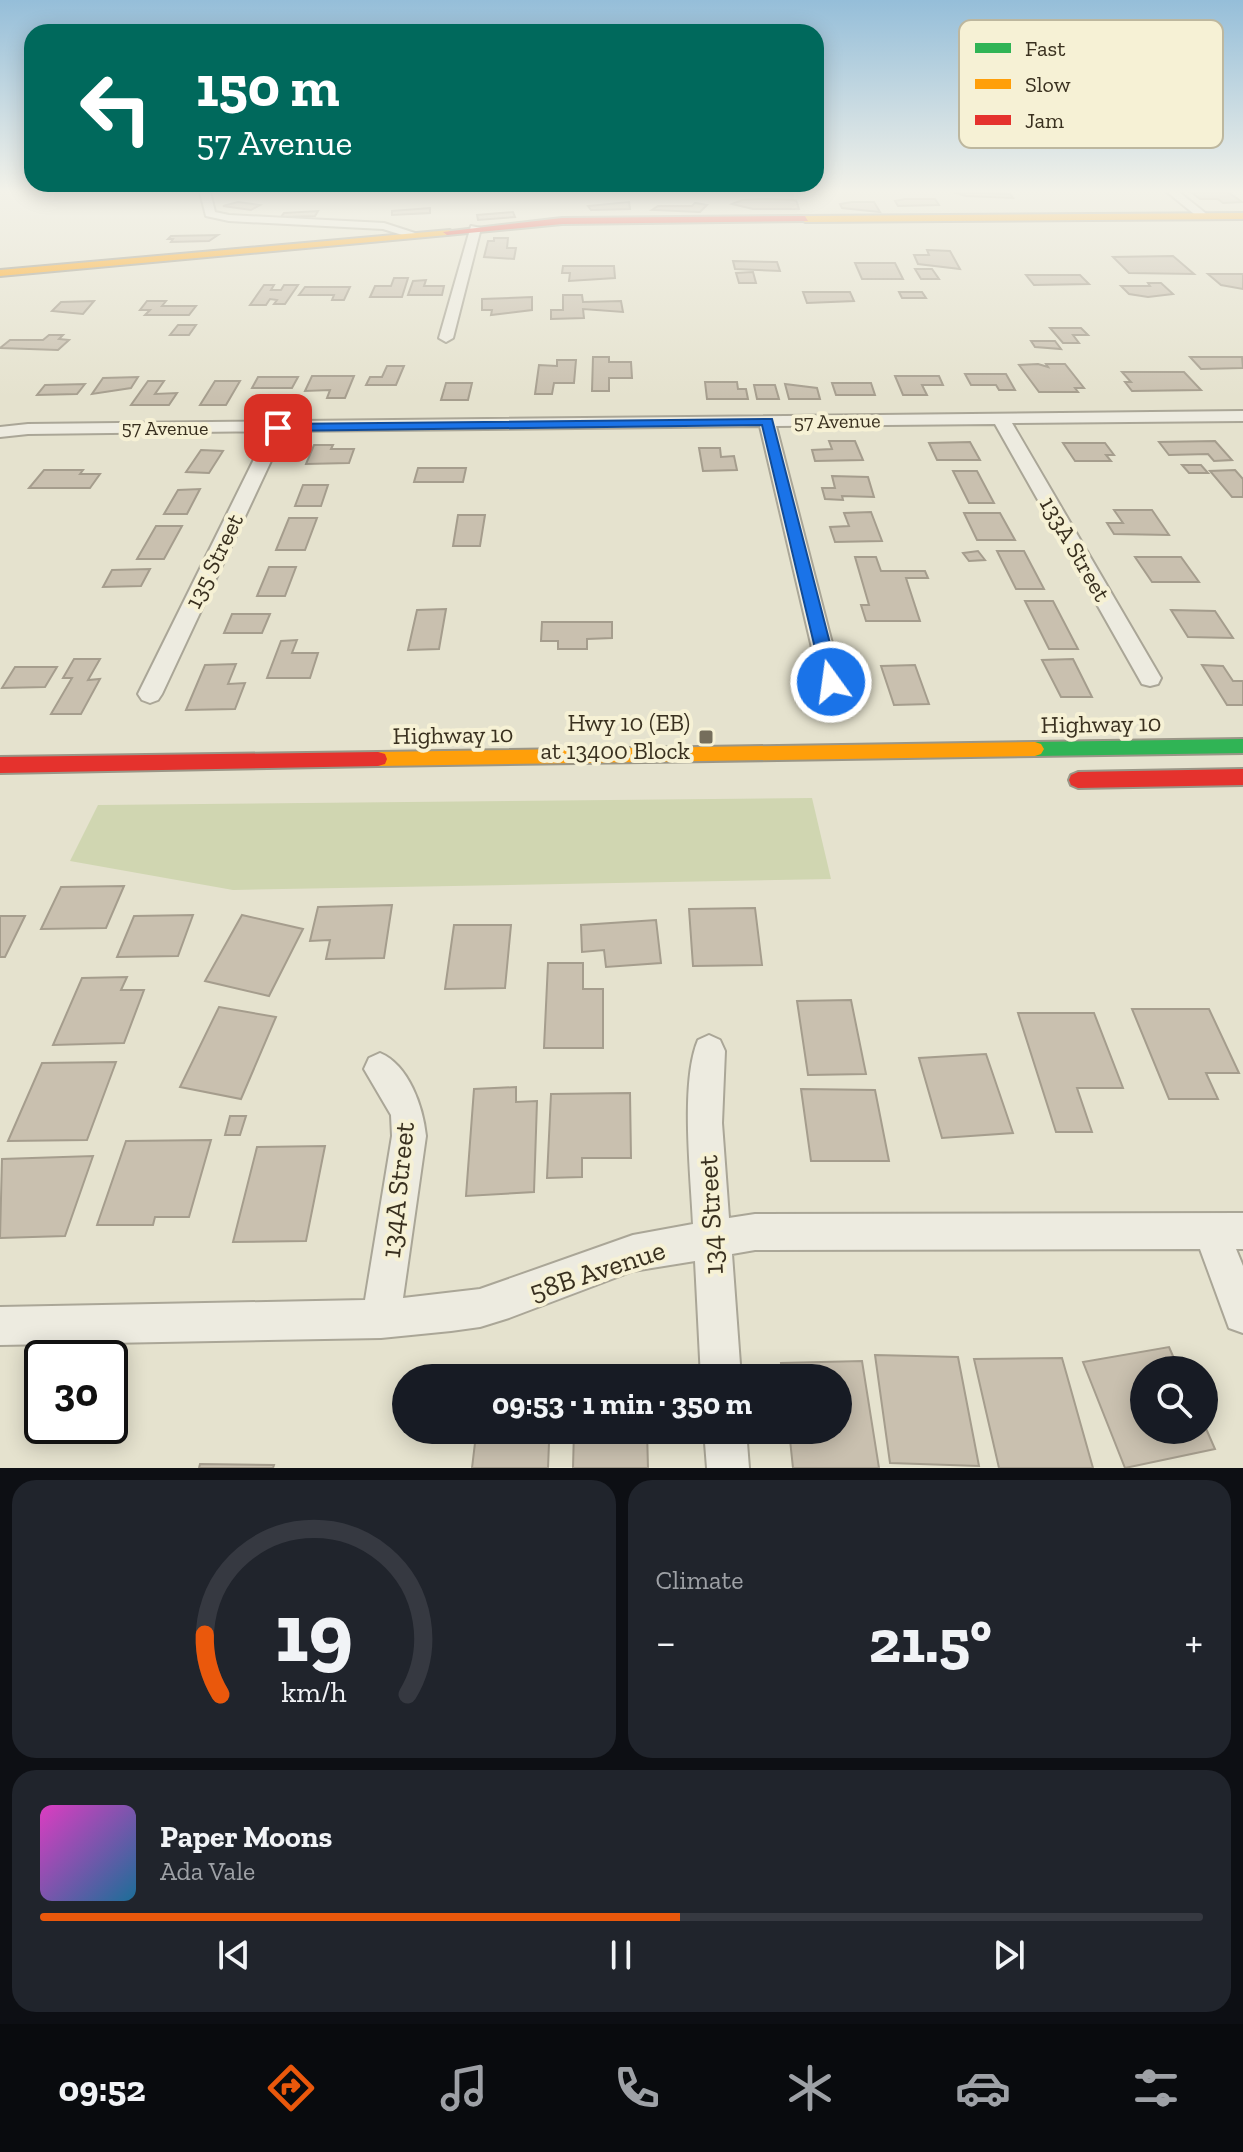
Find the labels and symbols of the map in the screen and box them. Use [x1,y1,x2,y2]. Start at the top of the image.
legend [959,20,1223,148]
text: Fast [1025,35,1066,62]
text: Slow [1025,71,1071,98]
text: Jam [1025,107,1064,134]
pin [244,394,312,462]
street label: 57 Avenue [793,408,881,434]
street label: 57 Avenue [122,416,208,440]
street label: 133A Street [1034,491,1117,606]
street label: 135 Street [178,509,249,613]
position arrow [789,640,873,724]
place label: Hwy 10 (EB) at 13400 Block [540,708,691,765]
street label: Highway 10 [1040,708,1162,739]
street label: Highway 10 [392,719,514,750]
marker: Hwy 10 (EB) at 13400 Block [697,728,715,746]
street label: 134A Street [374,1120,421,1260]
street label: 134 Street [691,1154,730,1276]
street label: 58B Avenue [525,1233,669,1308]
speed limit sign: 30 [24,1340,128,1444]

